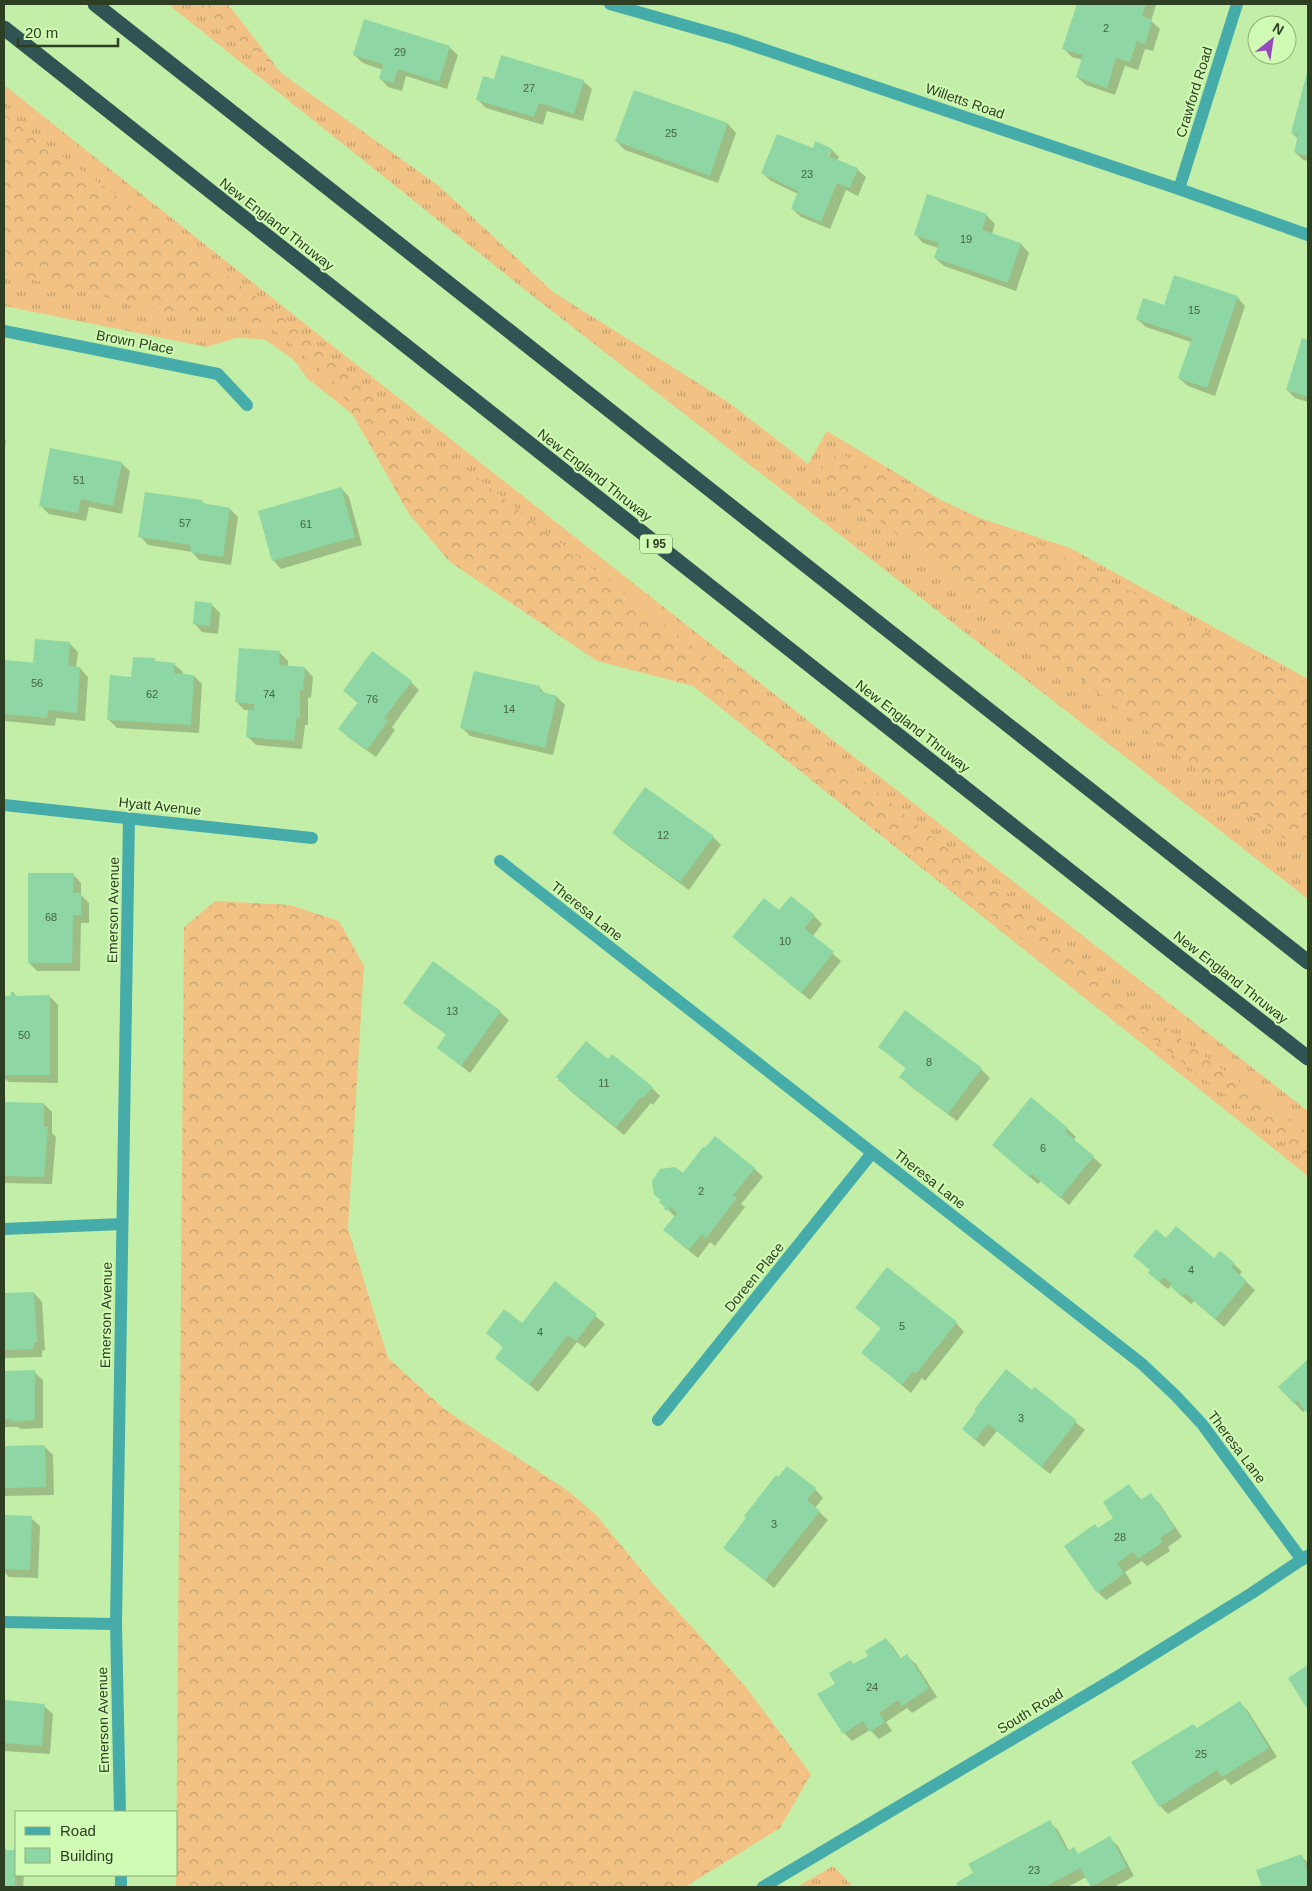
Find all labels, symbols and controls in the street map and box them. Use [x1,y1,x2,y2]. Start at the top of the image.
scale bar [18,15,118,47]
north arrow [1247,15,1297,65]
text: N [1270,19,1287,38]
house number: 2 [1103,22,1109,34]
text: 20 m [25,24,58,41]
street label: Crawford Road [1173,45,1215,139]
house number: 29 [394,46,406,58]
street label: Willetts Road [923,80,1007,122]
house number: 27 [523,82,535,94]
house number: 25 [665,127,677,139]
house number: 23 [801,168,813,180]
street label: New England Thruway [217,174,337,274]
house number: 19 [960,233,972,245]
house number: 15 [1188,304,1200,316]
street label: Brown Place [95,327,175,357]
street label: New England Thruway [535,425,655,525]
house number: 51 [73,474,85,486]
house number: 57 [179,517,191,529]
house number: 61 [300,518,312,530]
road number: I 95 [640,534,672,554]
street label: New England Thruway [853,676,973,776]
house number: 56 [31,677,43,689]
house number: 62 [146,688,158,700]
house number: 74 [263,688,275,700]
house number: 76 [366,693,378,705]
house number: 14 [503,703,515,715]
street label: Hyatt Avenue [118,794,202,818]
house number: 12 [657,829,669,841]
street label: Emerson Avenue [104,856,122,963]
street label: Theresa Lane [548,878,626,944]
house number: 68 [45,911,57,923]
street label: New England Thruway [1171,927,1291,1027]
house number: 10 [779,935,791,947]
house number: 13 [446,1005,458,1017]
house number: 50 [18,1029,30,1041]
house number: 8 [926,1056,932,1068]
house number: 11 [598,1077,610,1089]
house number: 6 [1040,1142,1046,1154]
street label: Theresa Lane [891,1146,969,1212]
house number: 2 [698,1185,704,1197]
street label: Doreen Place [721,1239,787,1315]
street label: Emerson Avenue [97,1261,115,1368]
house number: 4 [1188,1264,1194,1276]
house number: 5 [899,1320,905,1332]
house number: 4 [537,1326,543,1338]
street label: Theresa Lane [1205,1408,1270,1486]
house number: 3 [1018,1412,1024,1424]
house number: 3 [771,1518,777,1530]
house number: 28 [1114,1531,1126,1543]
street label: Emerson Avenue [94,1666,112,1773]
house number: 24 [866,1681,878,1693]
street label: South Road [994,1685,1066,1737]
house number: 25 [1195,1748,1207,1760]
legend [15,1811,178,1876]
text: Road [60,1822,96,1839]
text: Building [60,1847,113,1864]
house number: 23 [1028,1864,1040,1876]

